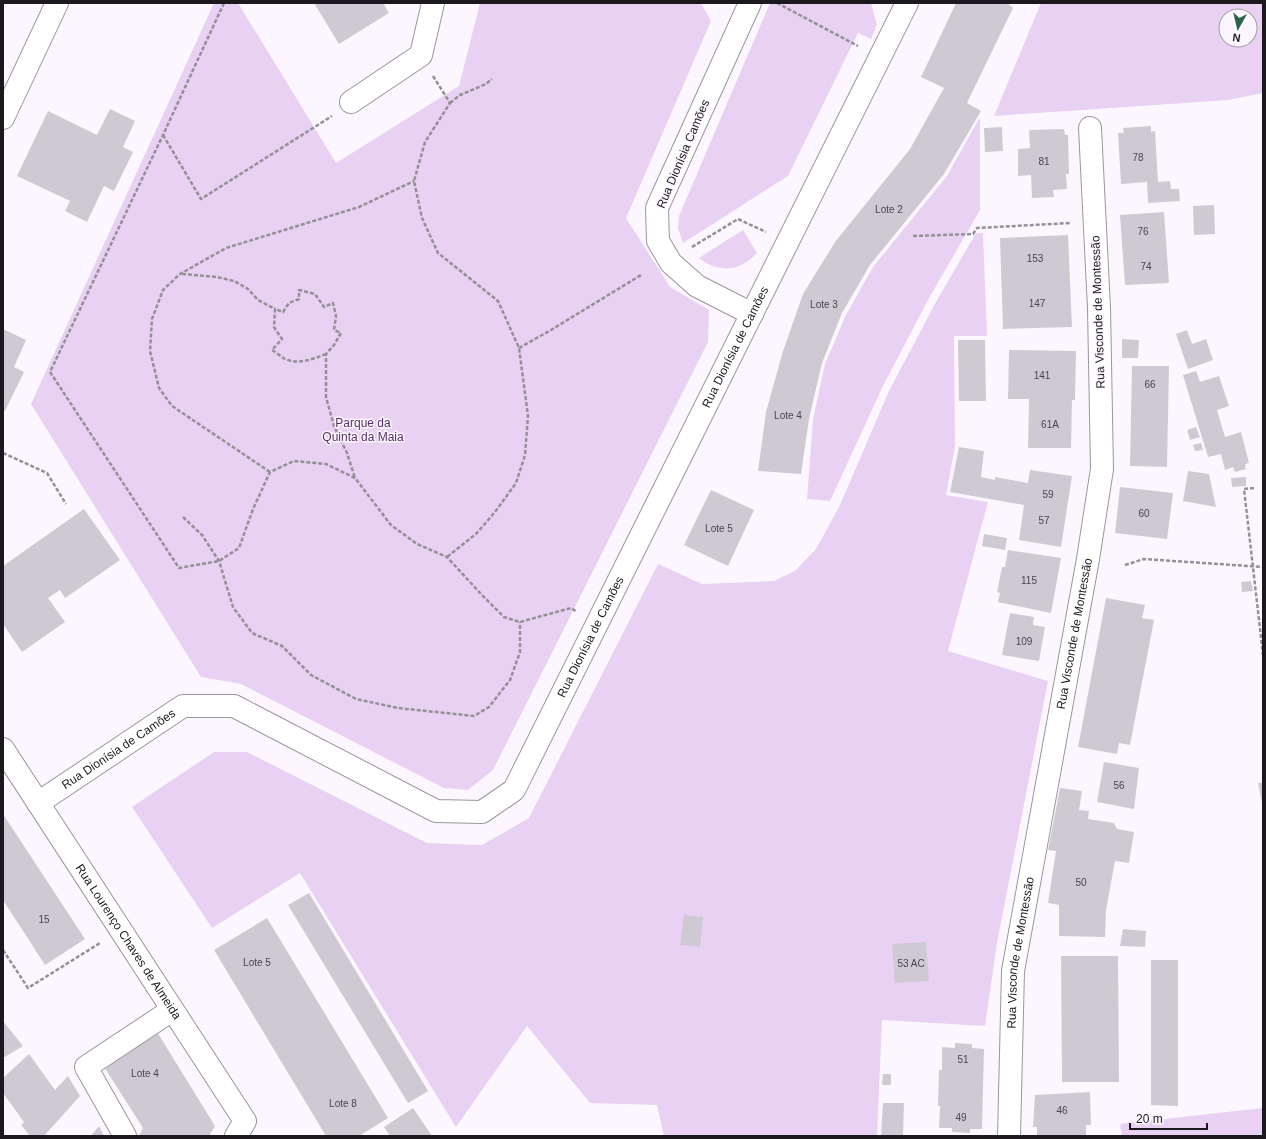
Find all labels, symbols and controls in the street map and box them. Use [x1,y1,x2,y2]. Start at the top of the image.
north arrow [1218,8,1258,48]
text: N [1232,31,1241,44]
street label: Rua Dionísia Camões [654,98,712,210]
house number: 78 [1132,152,1144,163]
house number: 81 [1038,156,1050,167]
house number: Lote 2 [875,204,903,215]
house number: 76 [1137,226,1149,237]
street label: Rua Visconde de Montessão [1088,235,1108,389]
house number: 153 [1027,253,1044,264]
house number: 74 [1140,261,1152,272]
street label: Rua Dionísia de Camões [699,284,771,410]
house number: 147 [1029,298,1046,309]
house number: Lote 3 [810,299,838,310]
house number: 141 [1034,370,1051,381]
house number: 66 [1144,379,1156,390]
house number: Lote 4 [774,410,802,421]
park label: Parque da Quinta da Maia [322,416,404,444]
house number: 61A [1041,419,1059,430]
house number: 59 [1042,489,1054,500]
house number: 60 [1138,508,1150,519]
house number: 57 [1038,515,1050,526]
house number: Lote 5 [705,523,733,534]
street label: Rua Visconde de Montessão [1054,557,1095,710]
street label: Rua Dionísia de Camões [554,574,627,700]
house number: 115 [1021,575,1037,586]
house number: 109 [1016,636,1033,647]
street label: Rua Dionísia de Camões [59,706,178,792]
house number: 56 [1113,780,1125,791]
street label: Rua Lourenço Chaves de Almeida [73,862,184,1022]
street label: Rua Visconde de Montessão [1005,875,1037,1029]
house number: 50 [1075,877,1087,888]
house number: 15 [38,914,50,925]
house number: Lote 5 [243,957,271,968]
house number: 53 AC [897,958,925,969]
house number: 51 [957,1054,969,1065]
house number: Lote 4 [131,1068,159,1079]
house number: Lote 8 [329,1098,357,1109]
house number: 46 [1056,1105,1068,1116]
scale bar [1130,1105,1207,1131]
house number: 49 [955,1112,967,1123]
text: 20 m [1136,1112,1163,1126]

